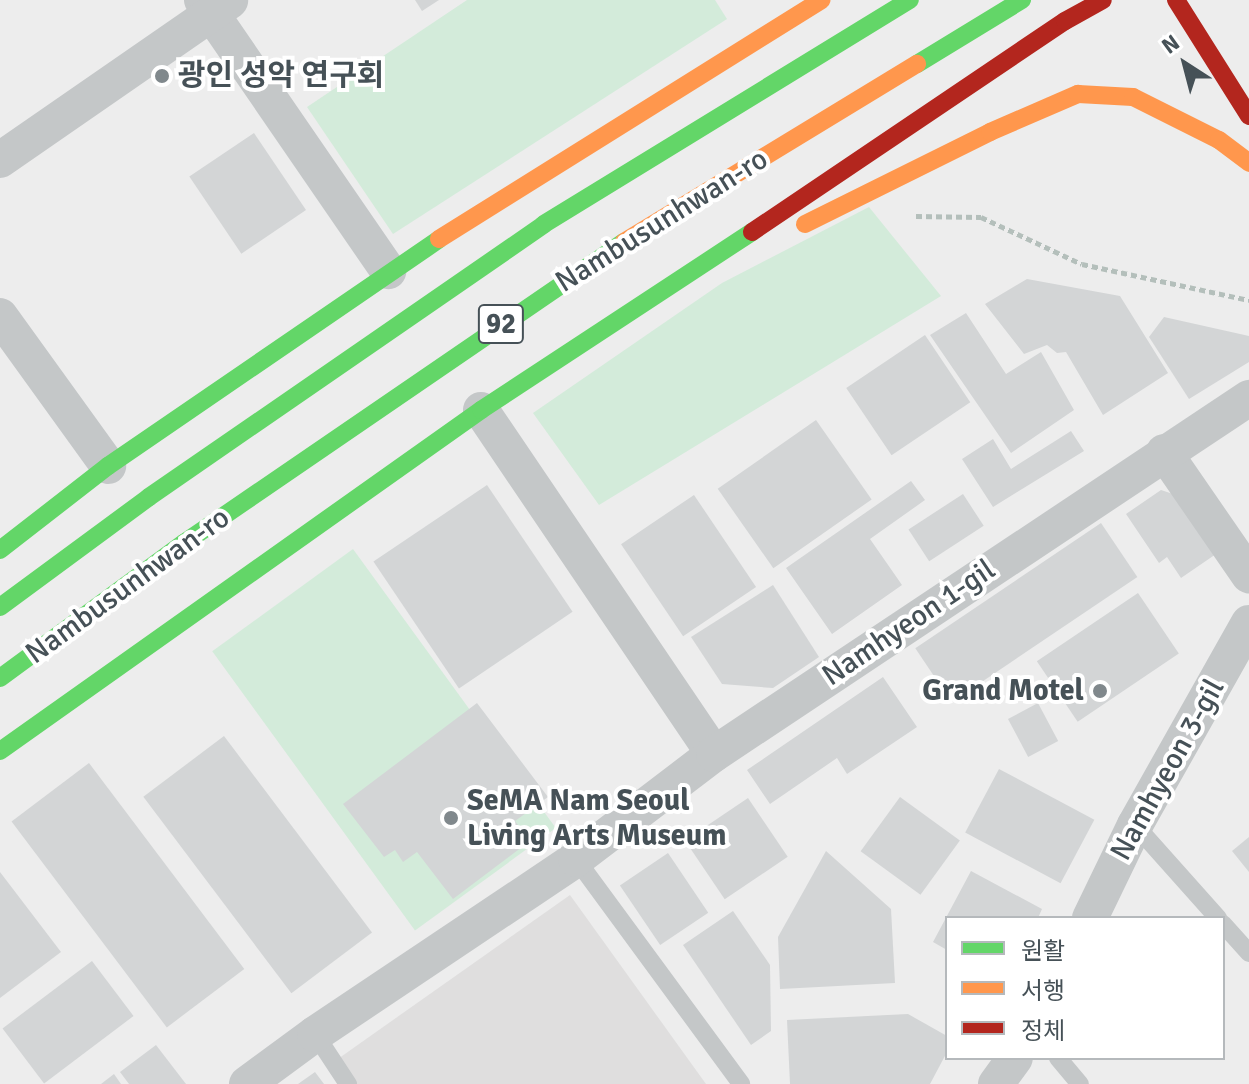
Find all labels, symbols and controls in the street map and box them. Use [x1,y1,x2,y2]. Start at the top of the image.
north arrow [1145,24,1225,104]
text: N [1156,29,1185,60]
place label: 광인 성악 연구회 [178,58,384,94]
marker: 광인 성악 연구회 [153,67,171,85]
street label: Nambusunhwan-ro [549,141,775,301]
road number: 92 [477,300,525,348]
street label: Nambusunhwan-ro [19,500,237,672]
street label: Namhyeon 1-gil [816,552,1002,694]
place label: Grand Motel [922,673,1084,709]
street label: Namhyeon 3-gil [1103,673,1233,867]
marker: Grand Motel [1091,682,1109,700]
place label: SeMA Nam Seoul Living Arts Museum [467,783,726,854]
marker: SeMA Nam Seoul Living Arts Museum [442,809,460,827]
legend [945,916,1225,1060]
text: 원활 [1021,936,1065,966]
text: 서행 [1021,976,1065,1006]
text: 정체 [1021,1016,1065,1046]

